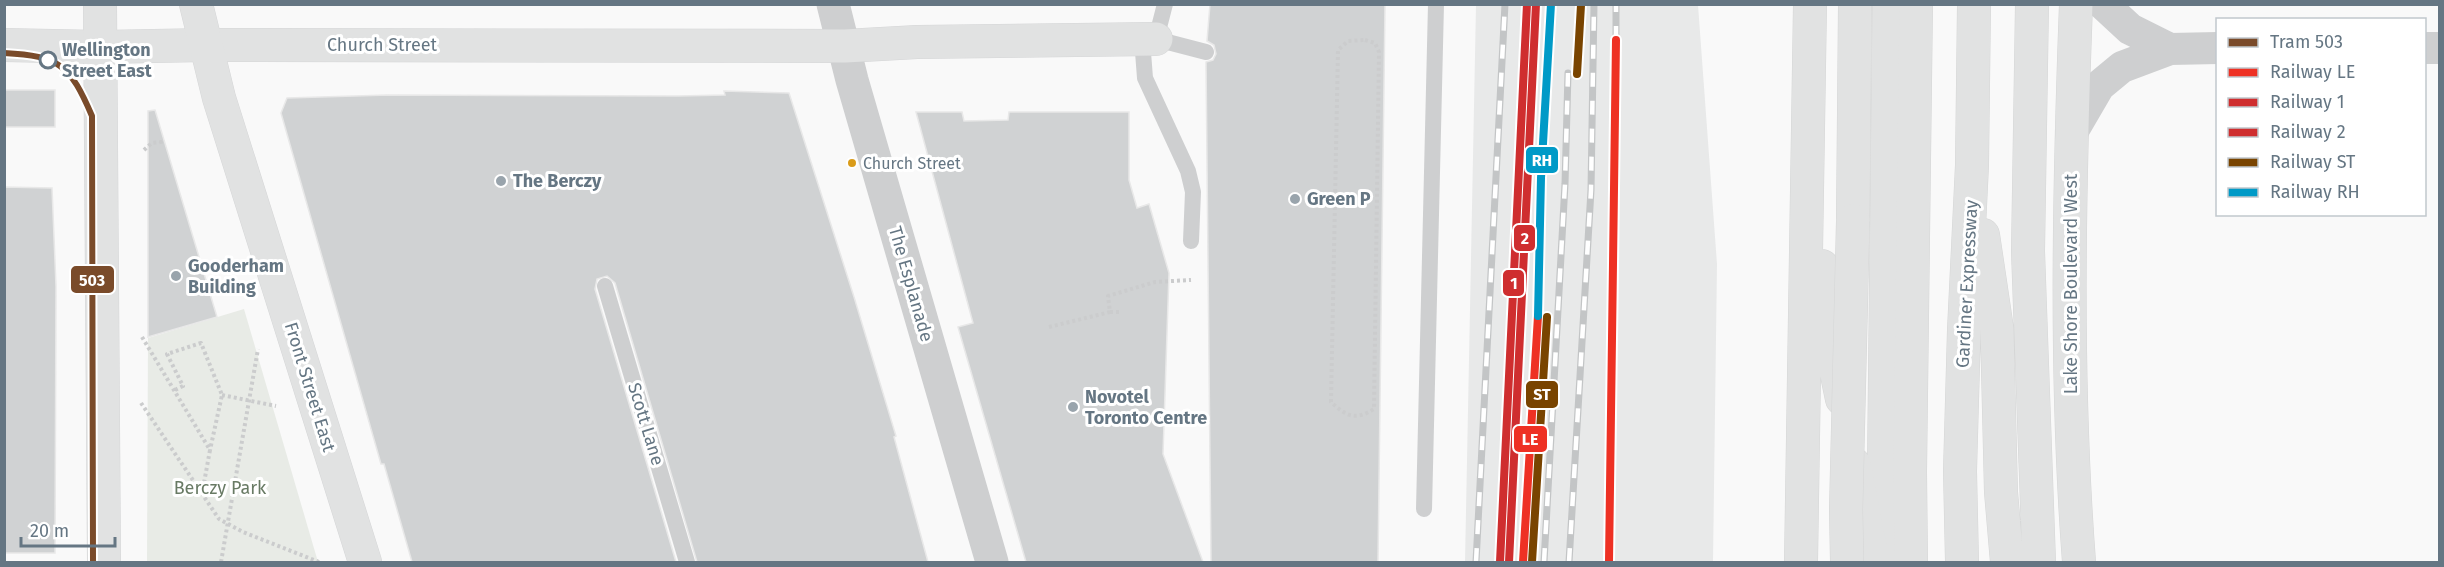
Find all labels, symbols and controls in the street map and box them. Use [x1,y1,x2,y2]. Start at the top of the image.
legend [2216,18,2426,216]
text: Tram 503 [2270,31,2343,53]
street label: Church Street [327,34,438,56]
place label: Wellington Street East [62,39,153,82]
marker: Wellington Street East [39,51,57,69]
text: Railway LE [2270,61,2355,83]
text: Railway 1 [2270,91,2344,113]
text: Railway 2 [2270,121,2346,143]
line badge: RH [1525,146,1559,174]
text: RH [1532,151,1552,170]
text: Railway ST [2270,151,2356,173]
place label: Church Street [863,154,961,173]
marker: Church Street [846,157,858,169]
place label: The Berczy [513,170,602,192]
street label: Lake Shore Boulevard West [2060,173,2082,394]
marker: The Berczy [494,174,508,188]
text: Railway RH [2270,181,2360,203]
place label: Green P [1307,188,1371,210]
marker: Green P [1288,192,1302,206]
street label: Gardiner Expressway [1952,199,1982,369]
street label: The Esplanade [884,224,938,344]
line badge: 2 [1513,224,1536,252]
text: 2 [1521,229,1529,248]
place label: Gooderham Building [188,255,284,298]
line badge: 503 [70,265,115,294]
marker: Gooderham Building [169,269,183,283]
line badge: 1 [1502,269,1525,297]
text: 503 [79,271,105,290]
text: 1 [1510,274,1518,293]
street label: Front Street East [280,319,340,455]
street label: Scott Lane [623,380,669,468]
line badge: ST [1525,380,1559,409]
text: ST [1533,385,1551,404]
place label: Novotel Toronto Centre [1085,386,1207,429]
marker: Novotel Toronto Centre [1066,400,1080,414]
line badge: LE [1513,425,1548,453]
text: LE [1522,430,1538,449]
park label: Berczy Park [174,477,267,499]
scale bar [21,510,116,548]
text: 20 m [30,520,69,542]

